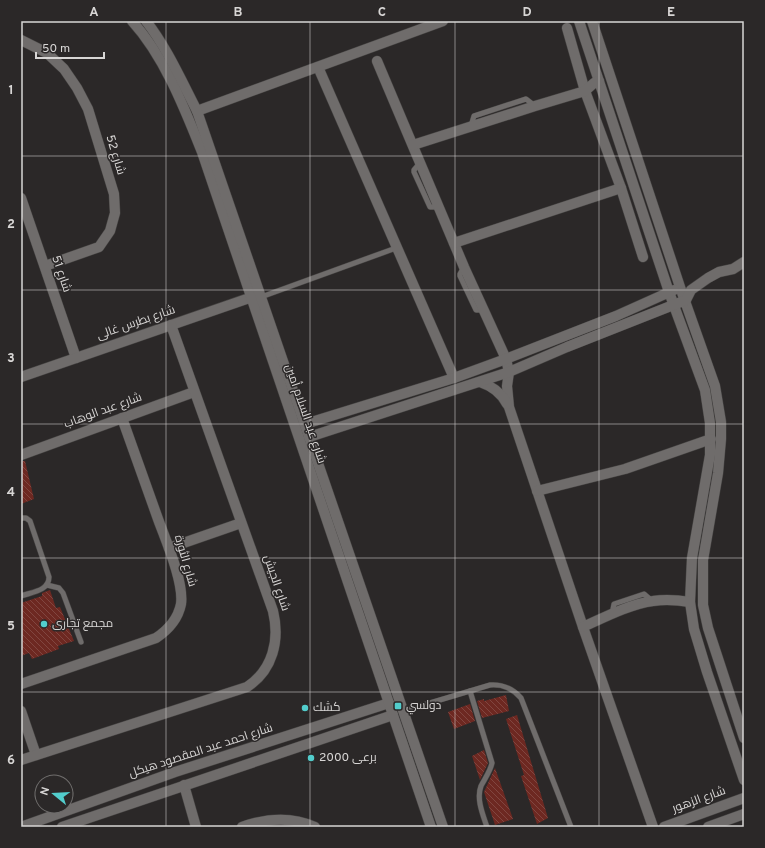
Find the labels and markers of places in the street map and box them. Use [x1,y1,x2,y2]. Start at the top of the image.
place label: مجمع تجارى [52,616,113,632]
marker: مجمع تجارى [39,619,49,629]
place label: دولسي [406,698,442,715]
place label: كشك [313,700,341,716]
marker: دولسي [393,701,403,711]
marker: كشك [300,703,310,713]
place label: برعى 2000 [319,750,377,766]
marker: برعى 2000 [306,753,316,763]

